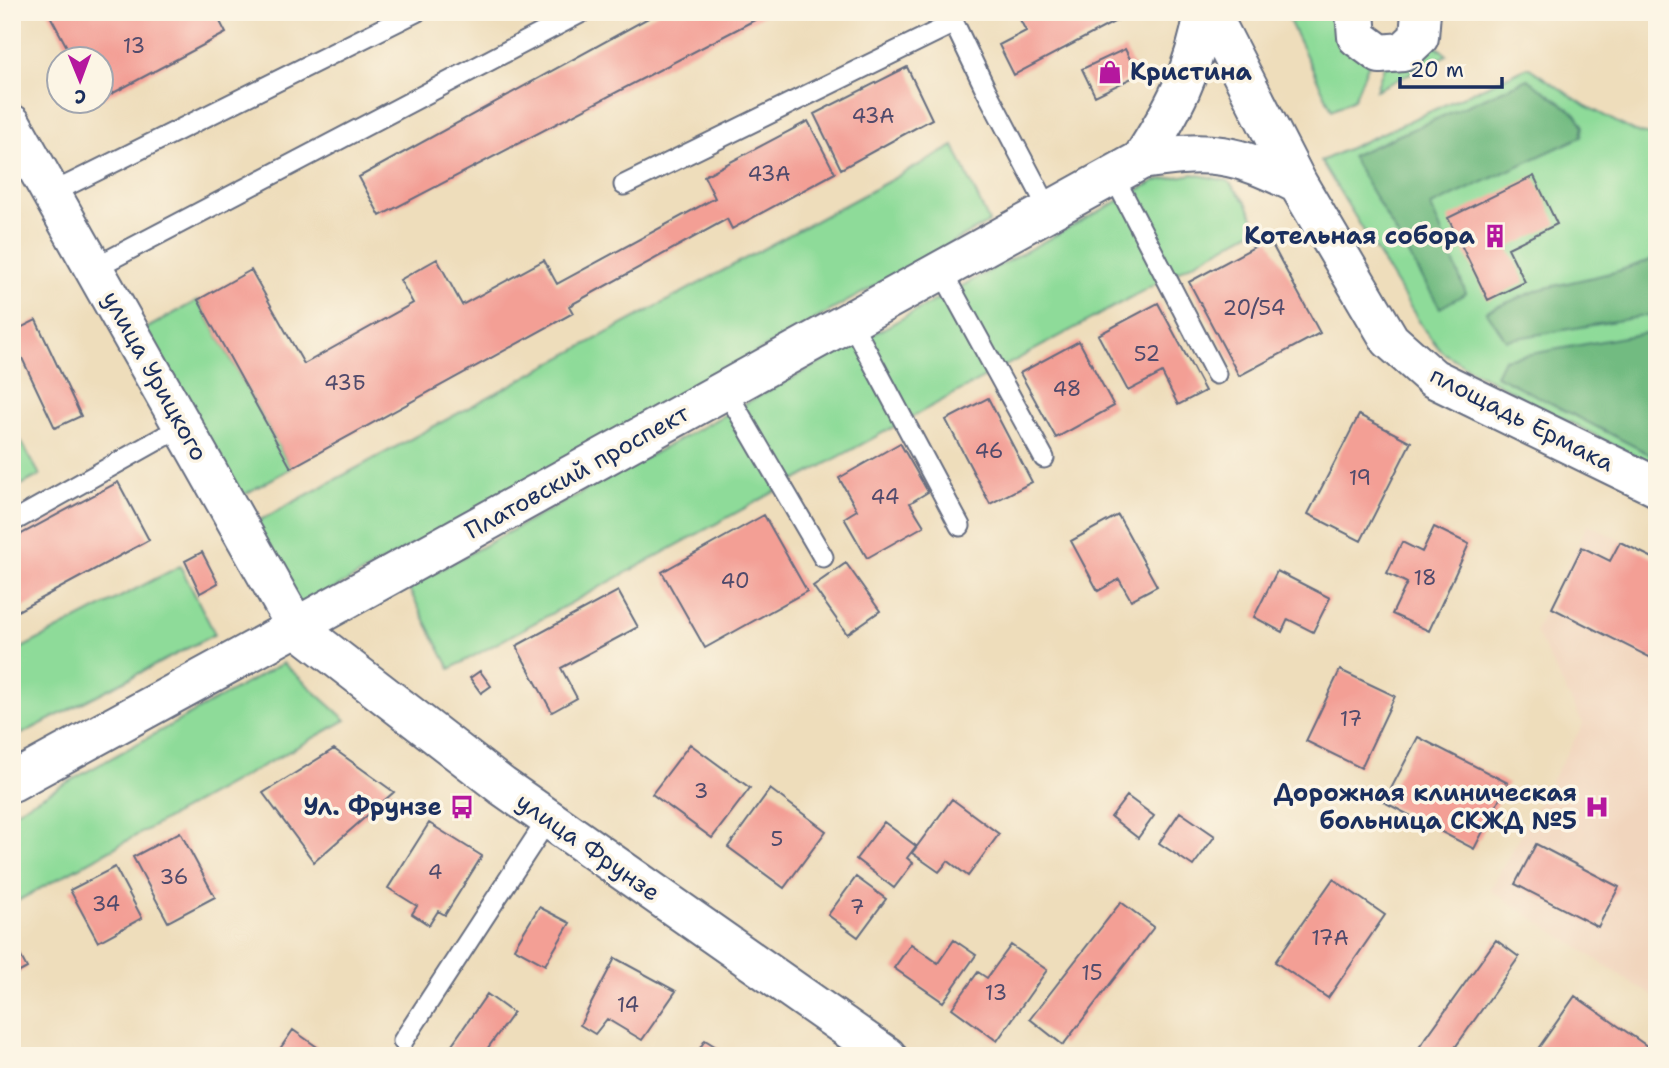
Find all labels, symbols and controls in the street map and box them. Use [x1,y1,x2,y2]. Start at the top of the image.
house number: 13 [123,32,145,60]
north arrow [46,46,116,116]
scale bar [1400,46,1501,90]
place label: Кристина [1130,56,1253,88]
text: 20 m [1410,56,1464,84]
shop icon: Кристина [1096,58,1124,86]
text: С [74,84,86,109]
house number: 43А [851,102,895,130]
house number: 43А [747,160,791,188]
place label: Котельная собора [1244,220,1476,252]
building icon: Котельная собора [1481,222,1509,250]
street label: улица Урицкого [95,285,215,467]
house number: 20/54 [1223,294,1285,322]
house number: 52 [1134,340,1160,368]
street label: площадь Ермака [1425,359,1619,479]
house number: 43Б [324,369,366,397]
house number: 48 [1053,375,1081,403]
street label: Платовский проспект [459,397,695,547]
house number: 46 [975,437,1004,465]
house number: 19 [1349,464,1371,492]
house number: 44 [871,483,899,511]
house number: 18 [1413,564,1437,592]
house number: 40 [720,567,750,595]
house number: 17 [1340,705,1362,733]
house number: 3 [694,777,708,805]
place label: Дорожная клиническая больница СКЖД №5 [1274,777,1577,837]
street label: улица Фрунзе [510,786,666,908]
place label: Ул. Фрунзе [303,791,442,823]
bus stop icon: Ул. Фрунзе [448,793,476,821]
hospital icon: Дорожная клиническая больница СКЖД №5 [1583,793,1611,821]
house number: 5 [771,825,783,853]
house number: 4 [428,858,442,886]
house number: 36 [160,863,188,891]
house number: 34 [92,890,120,918]
house number: 7 [850,893,864,921]
house number: 17А [1311,924,1349,952]
house number: 15 [1081,959,1103,987]
house number: 13 [985,979,1007,1007]
house number: 14 [617,991,639,1019]

